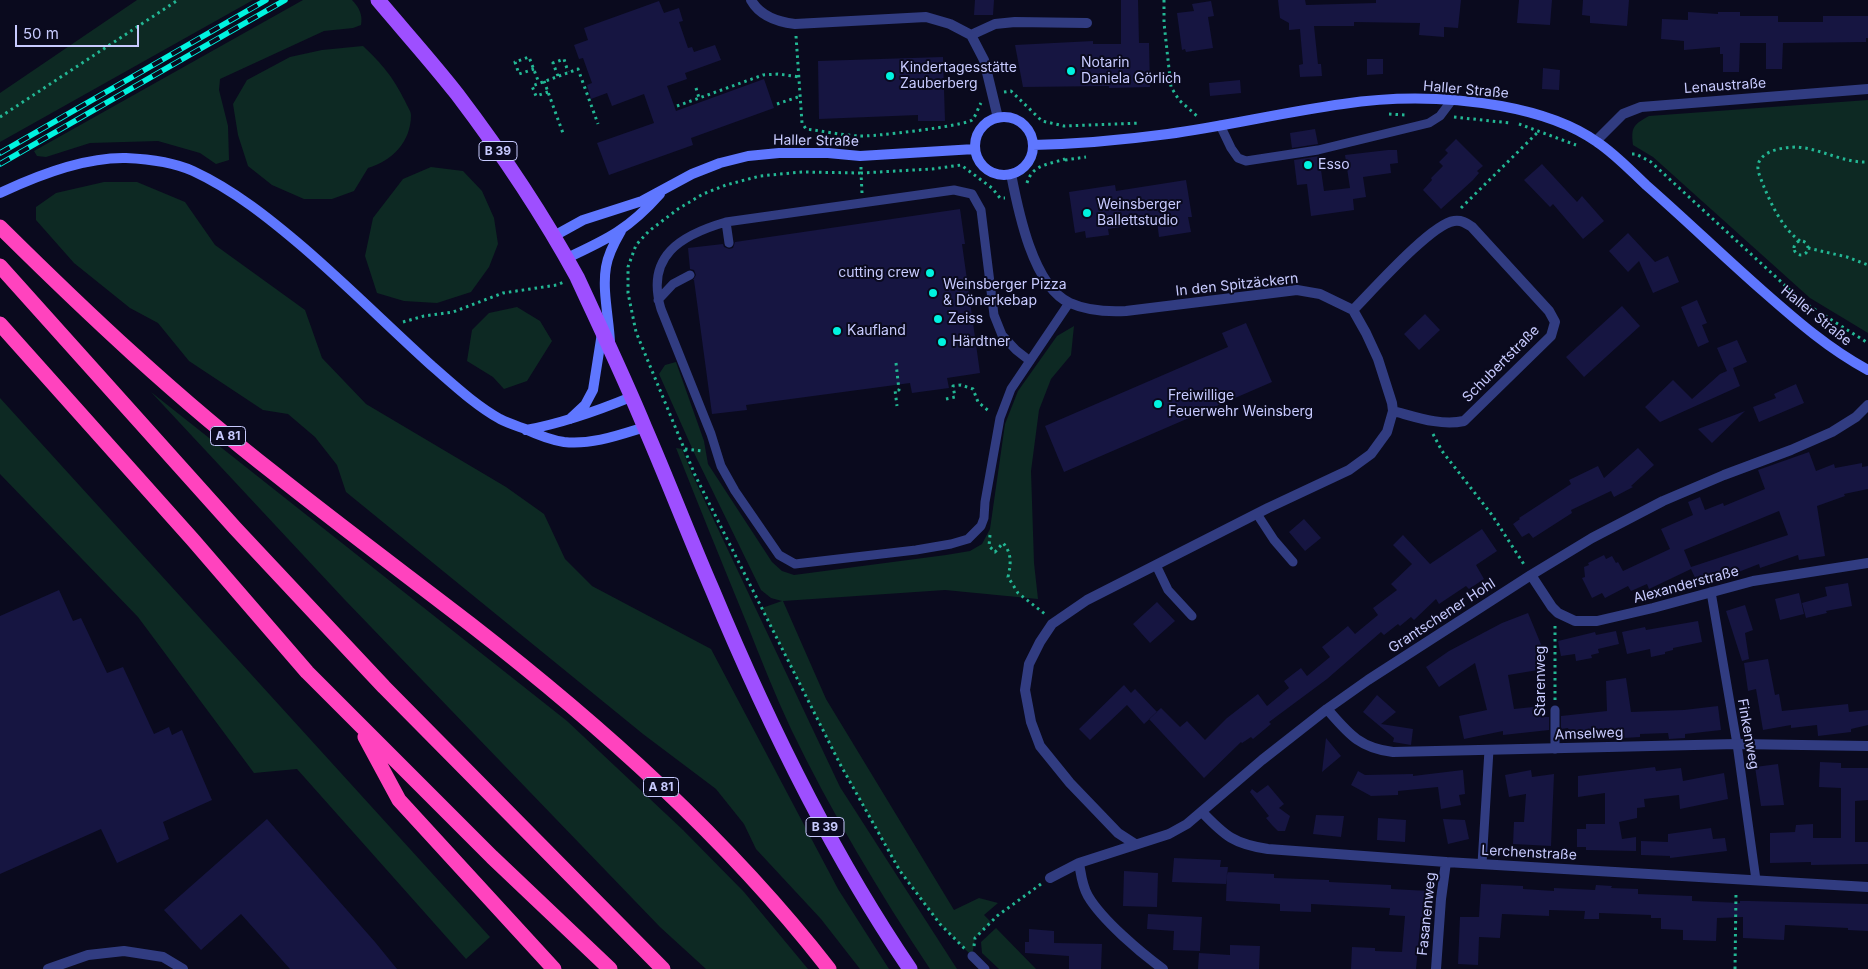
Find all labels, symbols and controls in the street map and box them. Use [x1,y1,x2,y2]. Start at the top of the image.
scale bar [18,15,141,47]
text: 50 m [23,24,59,43]
place label: Notarin Daniela Görlich [1081,55,1181,88]
place label: Kindertagesstätte Zauberberg [900,60,1017,92]
marker: Notarin Daniela Görlich [1065,65,1077,77]
marker: Kindertagesstätte Zauberberg [884,70,896,82]
street label: Lenaustraße [1683,75,1767,97]
street label: Haller Straße [1422,78,1510,102]
street label: Haller Straße [773,132,859,150]
road number: B 39 [479,142,517,160]
place label: Esso [1318,157,1350,173]
marker: Esso [1302,159,1314,171]
place label: Weinsberger Ballettstudio [1097,197,1181,230]
marker: Weinsberger Ballettstudio [1081,207,1093,219]
place label: cutting crew [838,265,920,281]
marker: cutting crew [924,267,936,279]
street label: In den Spitzäckern [1175,270,1299,300]
place label: Weinsberger Pizza & Dönerkebap [943,277,1067,310]
street label: Haller Straße [1777,282,1855,350]
marker: Weinsberger Pizza & Dönerkebap [927,287,939,299]
place label: Zeiss [948,311,983,327]
marker: Zeiss [932,313,944,325]
street label: Schubertstraße [1459,322,1543,406]
place label: Kaufland [847,323,906,339]
marker: Kaufland [831,325,843,337]
place label: Härdtner [952,334,1010,350]
marker: Härdtner [936,336,948,348]
place label: Freiwillige Feuerwehr Weinsberg [1168,388,1313,421]
marker: Freiwillige Feuerwehr Weinsberg [1152,398,1164,410]
road number: A 81 [210,426,246,446]
street label: Alexanderstraße [1631,563,1741,607]
street label: Grantschener Hohl [1385,575,1499,657]
street label: Starenweg [1533,646,1549,716]
street label: Finkenweg [1734,697,1762,771]
street label: Amselweg [1554,724,1624,744]
road number: A 81 [644,778,678,796]
road number: B 39 [806,818,844,836]
street label: Lerchenstraße [1481,842,1577,864]
street label: Fasanenweg [1414,872,1440,956]

